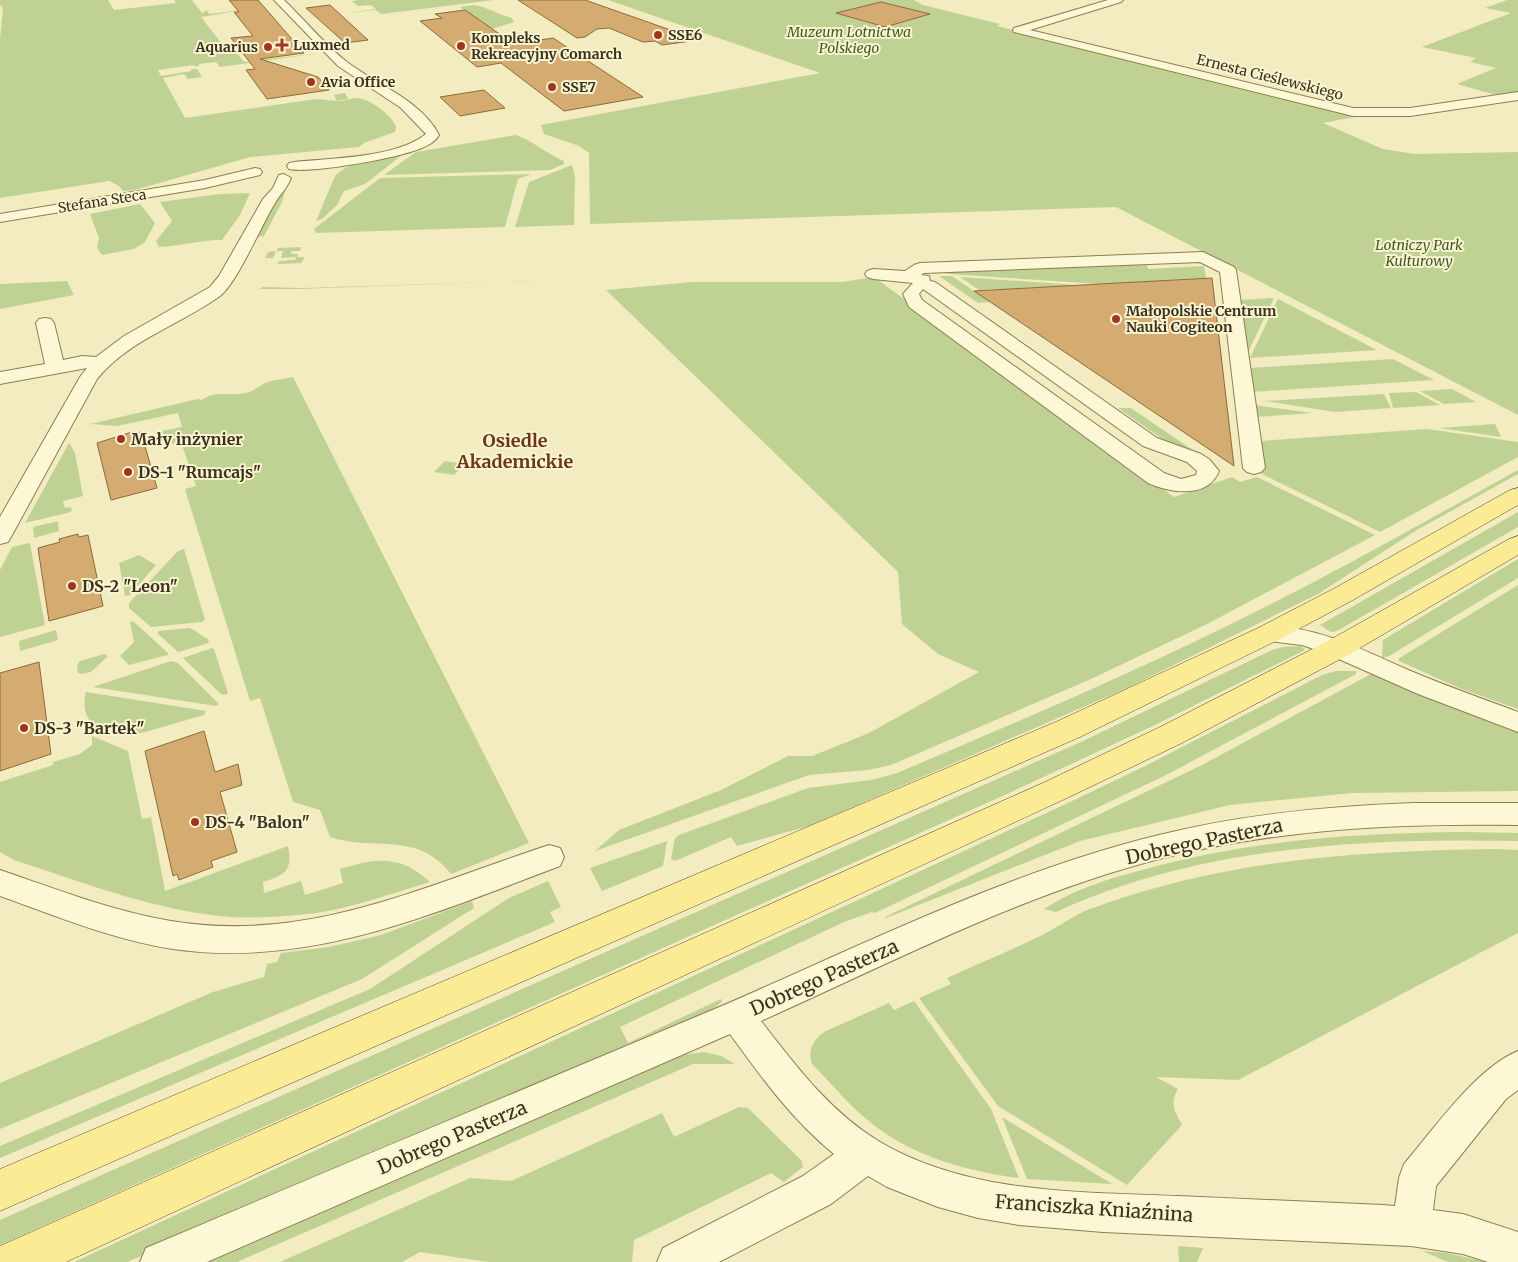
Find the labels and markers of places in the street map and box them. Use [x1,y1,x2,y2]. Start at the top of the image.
place label: SSE6 [668,26,703,44]
place label: Kompleks Rekreacyjny Comarch [471,29,623,63]
marker: SSE6 [652,29,664,41]
place label: Luxmed [293,36,350,54]
place label: Aquarius [195,38,258,56]
marker: Luxmed [275,38,289,52]
marker: Kompleks Rekreacyjny Comarch [455,40,467,52]
marker: Aquarius [262,41,274,53]
place label: Avia Office [320,73,396,91]
marker: Avia Office [305,76,317,88]
place label: SSE7 [562,78,596,96]
marker: SSE7 [546,81,558,93]
place label: Małopolskie Centrum Nauki Cogiteon [1126,302,1276,336]
marker: Małopolskie Centrum Nauki Cogiteon [1110,313,1122,325]
place label: Mały inżynier [131,429,243,449]
marker: Mały inżynier [115,433,127,445]
place label: DS-1 "Rumcajs" [138,462,261,482]
marker: DS-1 "Rumcajs" [122,466,134,478]
place label: DS-2 "Leon" [82,576,178,596]
marker: DS-2 "Leon" [66,580,78,592]
place label: DS-3 "Bartek" [34,718,145,738]
marker: DS-3 "Bartek" [18,722,30,734]
place label: DS-4 "Balon" [205,812,310,832]
marker: DS-4 "Balon" [189,816,201,828]

